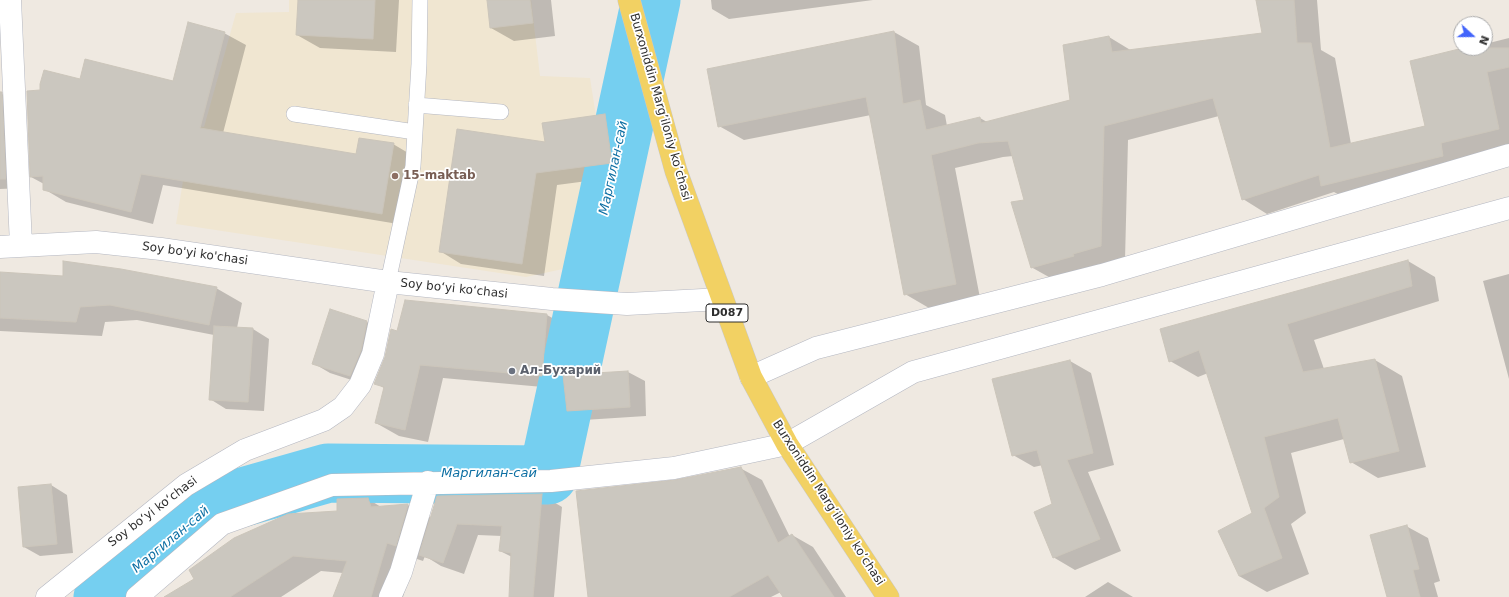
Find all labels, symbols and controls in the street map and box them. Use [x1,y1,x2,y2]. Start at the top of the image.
street label: Burxoniddin Marg’iloniy ko’chasi [626,12,694,202]
north arrow [1453,16,1493,56]
text: N [1476,33,1491,47]
water label: Маргилан-сай [596,120,632,216]
place label: 15-maktab [403,169,476,183]
marker: 15-maktab [390,171,400,181]
street label: Soy bo'yi ko'chasi [141,239,249,269]
street label: Soy boʻyi koʻchasi [400,276,508,302]
road number: D087 [706,304,748,322]
place label: Ал-Бухарий [520,364,601,378]
marker: Ал-Бухарий [507,366,517,376]
street label: Burxoniddin Marg’iloniy ko’chasi [769,418,887,588]
water label: Маргилан-сай [441,466,537,482]
street label: Soy boʻyi koʻchasi [106,474,200,550]
water label: Маргилан-сай [129,503,213,577]

